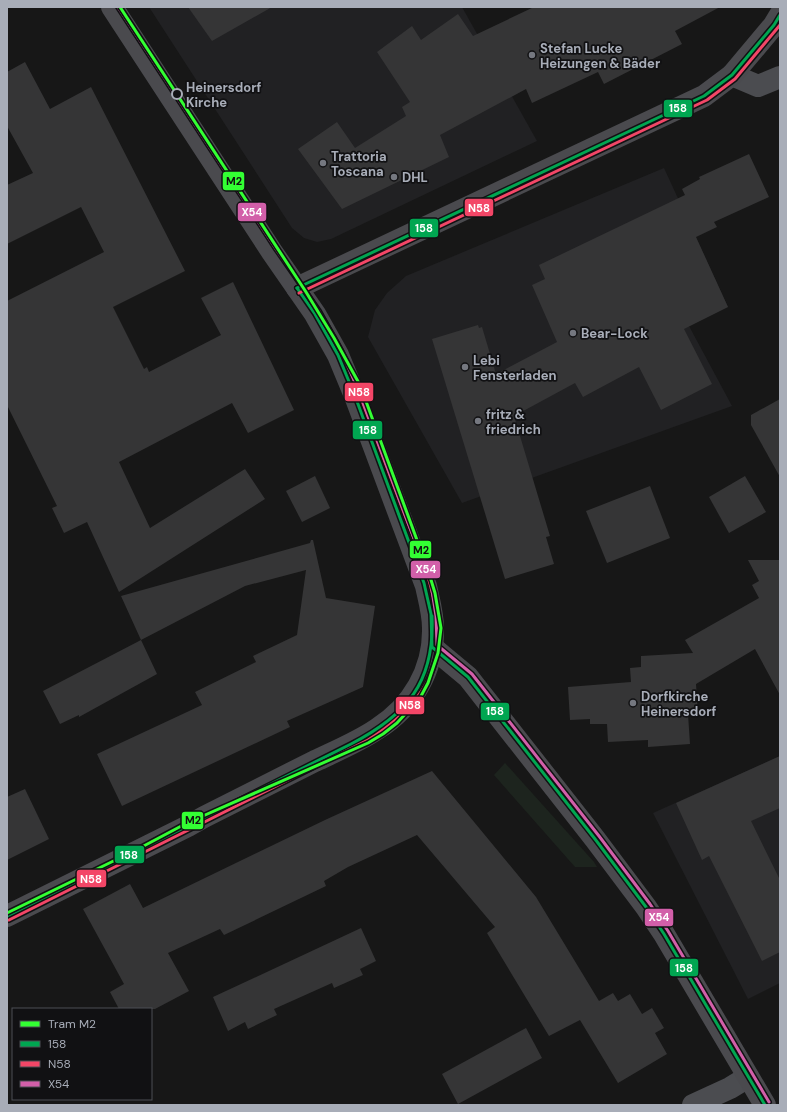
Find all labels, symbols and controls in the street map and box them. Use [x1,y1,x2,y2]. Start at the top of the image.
place label: Stefan Lucke Heizungen & Bäder [540,40,661,72]
marker: Stefan Lucke Heizungen & Bäder [527,50,537,60]
place label: Heinersdorf Kirche [186,79,262,111]
marker: Heinersdorf Kirche [171,88,183,100]
line badge: 158 [663,99,693,118]
text: 158 [669,101,687,115]
place label: Trattoria Toscana [331,148,387,180]
marker: Trattoria Toscana [318,158,328,168]
place label: DHL [402,169,428,186]
line badge: M2 [222,171,245,191]
marker: DHL [389,172,399,182]
text: M2 [226,174,242,188]
line badge: N58 [464,198,494,217]
text: N58 [468,201,490,215]
line badge: X54 [237,202,267,222]
text: X54 [242,205,262,219]
line badge: 158 [409,218,439,238]
text: 158 [415,221,433,235]
place label: Bear-Lock [581,325,648,342]
marker: Bear-Lock [568,328,578,338]
place label: Lebi Fensterladen [473,352,557,384]
marker: Lebi Fensterladen [460,362,470,372]
line badge: N58 [344,382,374,402]
text: N58 [348,385,370,399]
place label: fritz & friedrich [486,406,541,438]
marker: fritz & friedrich [473,416,483,426]
line badge: 158 [352,420,383,440]
text: 158 [359,423,377,437]
line badge: M2 [409,540,432,559]
text: M2 [413,543,429,557]
line badge: X54 [410,560,441,579]
text: X54 [416,562,436,576]
place label: Dorfkirche Heinersdorf [641,688,717,720]
line badge: N58 [395,696,425,715]
text: N58 [399,698,421,712]
marker: Dorfkirche Heinersdorf [628,698,638,708]
line badge: 158 [480,702,510,721]
text: 158 [486,704,504,718]
line badge: M2 [181,811,204,830]
text: M2 [185,813,201,827]
line badge: 158 [114,845,145,864]
text: 158 [120,848,138,862]
line badge: N58 [76,869,107,888]
text: N58 [80,872,102,886]
line badge: X54 [644,908,674,927]
text: X54 [649,910,669,924]
line badge: 158 [669,958,699,977]
text: 158 [675,961,693,975]
legend [12,1008,152,1100]
text: Tram M2 [48,1016,96,1032]
text: 158 [48,1036,66,1052]
text: N58 [48,1056,71,1072]
text: X54 [48,1076,69,1092]

